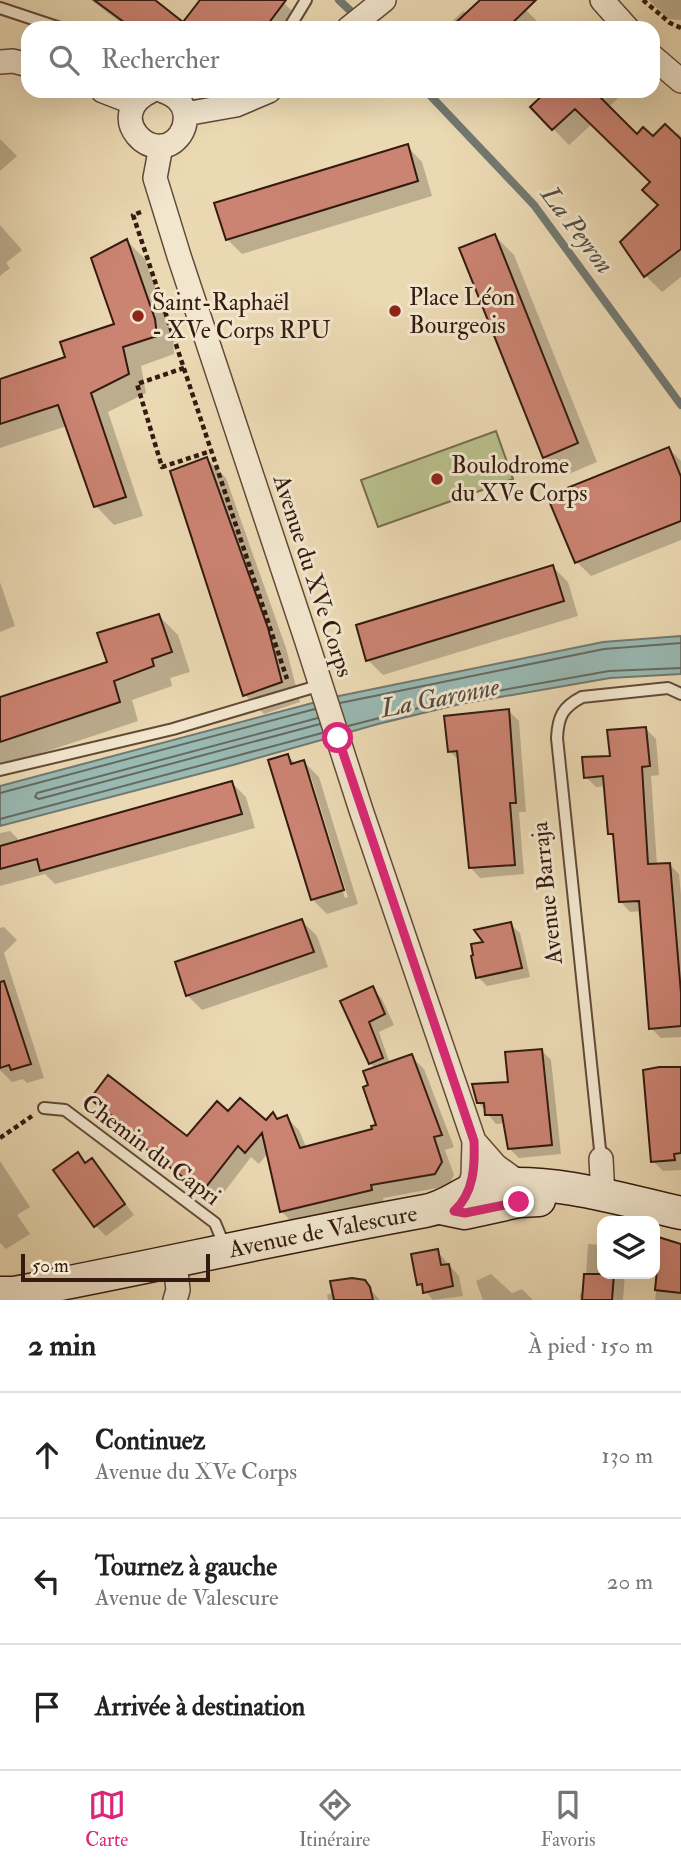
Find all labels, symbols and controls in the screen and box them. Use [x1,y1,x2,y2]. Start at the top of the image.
search box [21,21,660,98]
icon: search [45,41,83,79]
text: Rechercher [101,44,220,76]
water label: La Peyron [533,179,620,280]
place label: Place Léon Bourgeois [409,282,515,341]
place label: Saint-Raphaël - XVe Corps RPU [152,287,331,346]
marker: Place Léon Bourgeois [387,303,403,319]
marker: Saint-Raphaël - XVe Corps RPU [130,308,146,324]
place label: Boulodrome du XVe Corps [451,450,587,509]
street label: Avenue du XVe Corps [265,470,360,681]
marker: Boulodrome du XVe Corps [429,471,445,487]
water label: La Garonne [377,671,502,725]
route start [322,722,353,753]
street label: Avenue Barraja [524,819,570,967]
street label: Chemin du Capri [75,1087,227,1213]
route end [503,1186,534,1217]
street label: Avenue de Valescure [225,1197,420,1265]
map controls [597,1216,660,1279]
button: layers [597,1216,660,1279]
scale bar [21,1251,210,1283]
text: 50 m [32,1254,69,1278]
text: 2 min [28,1327,96,1364]
text: À pied · 150 m [528,1331,653,1360]
text: Continuez [95,1425,205,1457]
icon: ahead [28,1436,66,1474]
text: 130 m [601,1441,653,1470]
text: Avenue du XVe Corps [95,1457,297,1486]
text: Tournez à gauche [95,1551,277,1583]
icon: left [28,1562,66,1600]
text: 20 m [607,1567,653,1596]
text: Avenue de Valescure [95,1583,279,1612]
icon: arrive [28,1688,66,1726]
text: Arrivée à destination [95,1691,305,1723]
tab: Carte [85,1786,128,1852]
tab: Itinéraire [299,1786,370,1852]
tab: Favoris [541,1786,596,1852]

